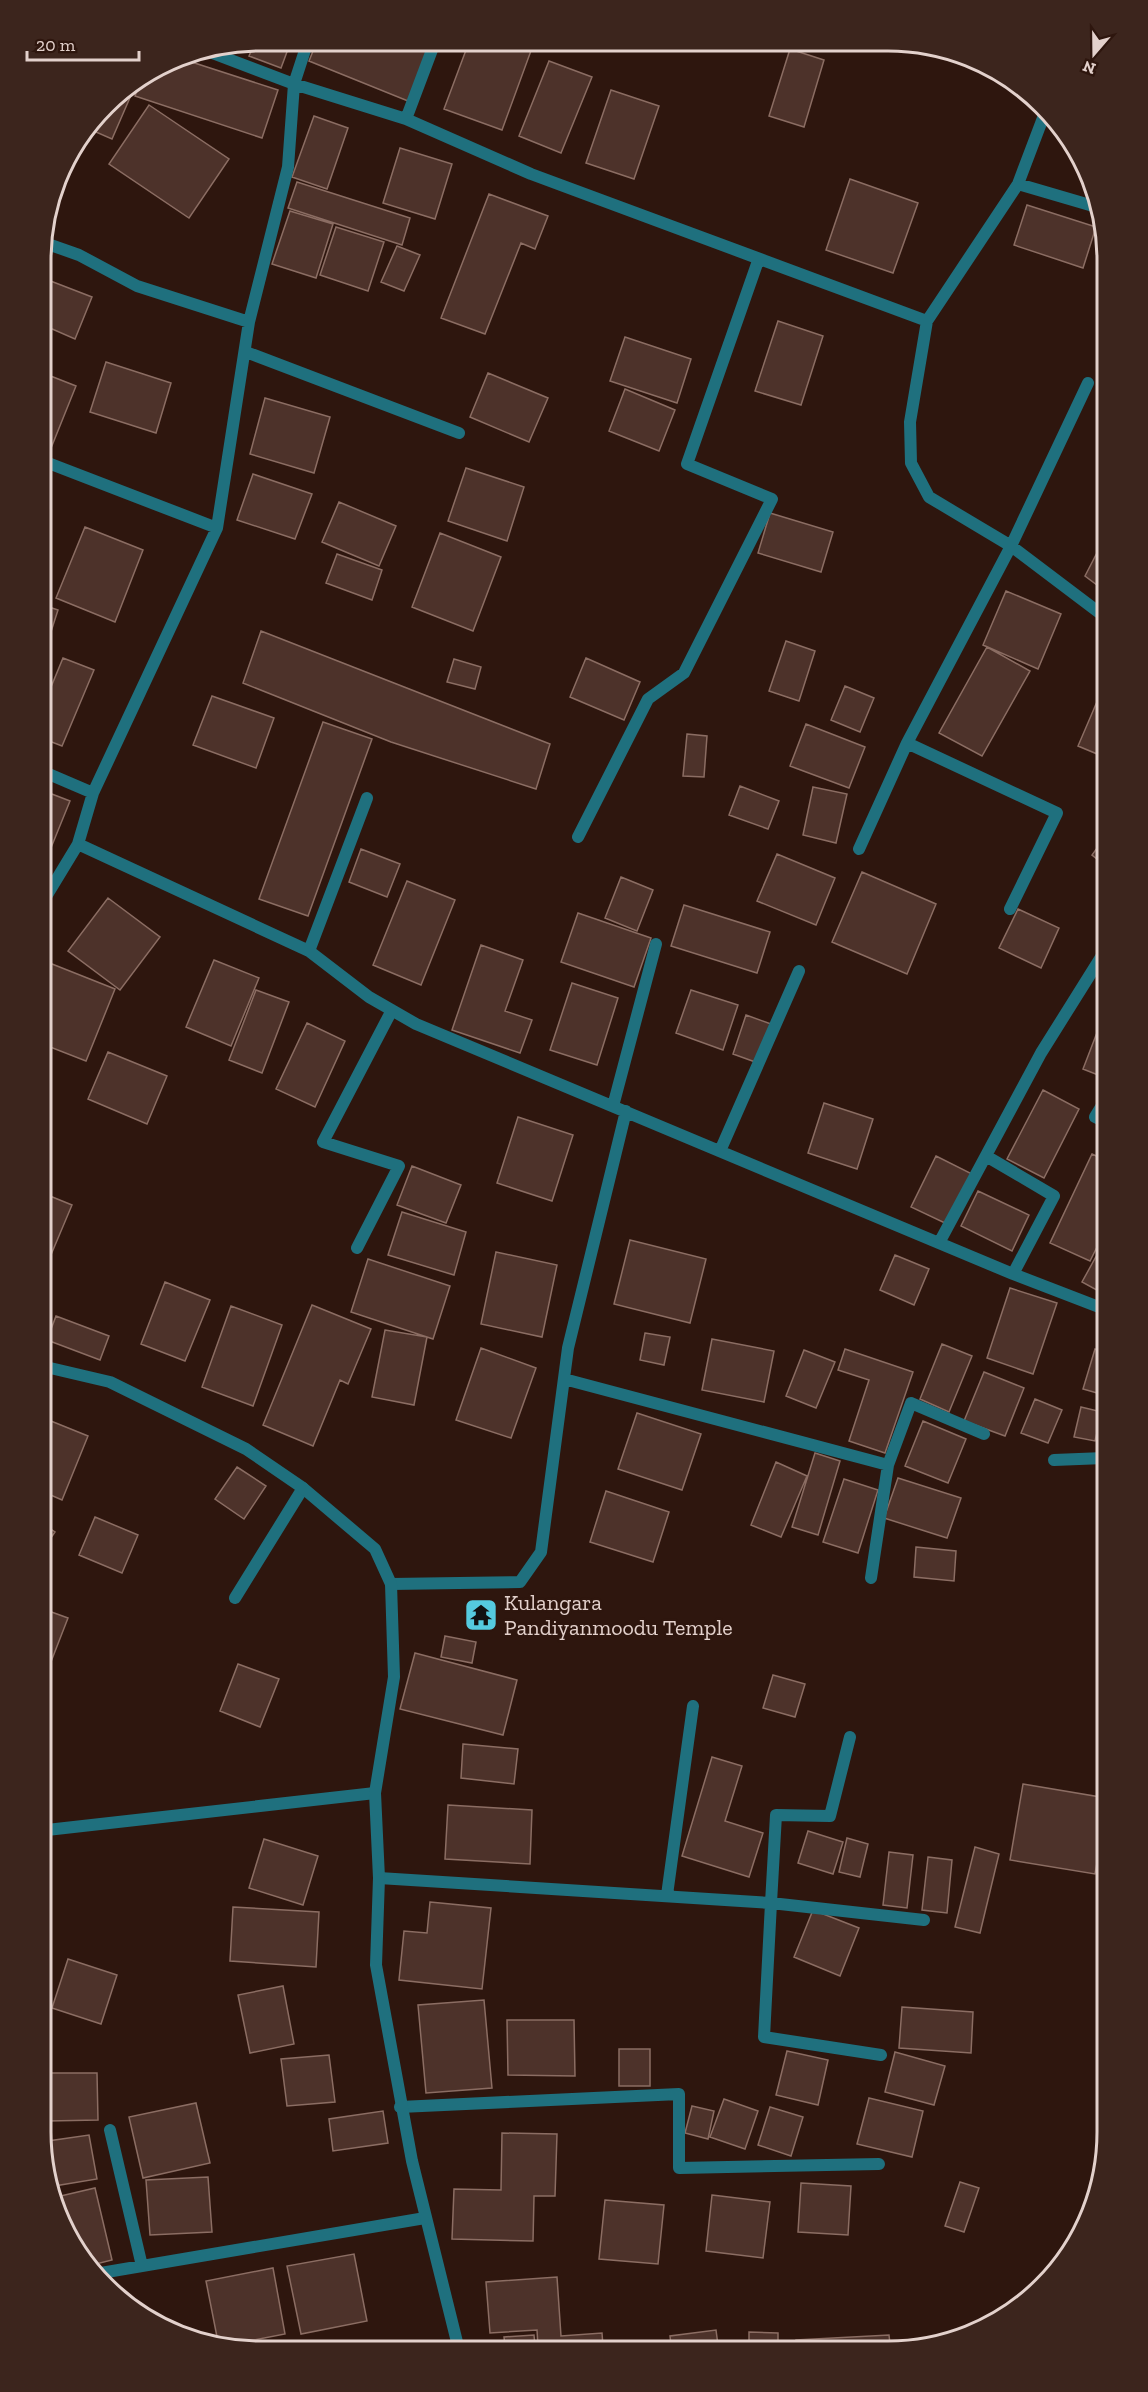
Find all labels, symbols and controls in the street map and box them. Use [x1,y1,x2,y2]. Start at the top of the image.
scale bar [27,24,140,62]
north arrow [1064,24,1124,84]
text: 20 m [36,34,76,56]
text: N [1080,57,1098,79]
place label: Kulangara Pandiyanmoodu Temple [504,1589,733,1641]
temple icon: Kulangara Pandiyanmoodu Temple [463,1597,499,1633]

